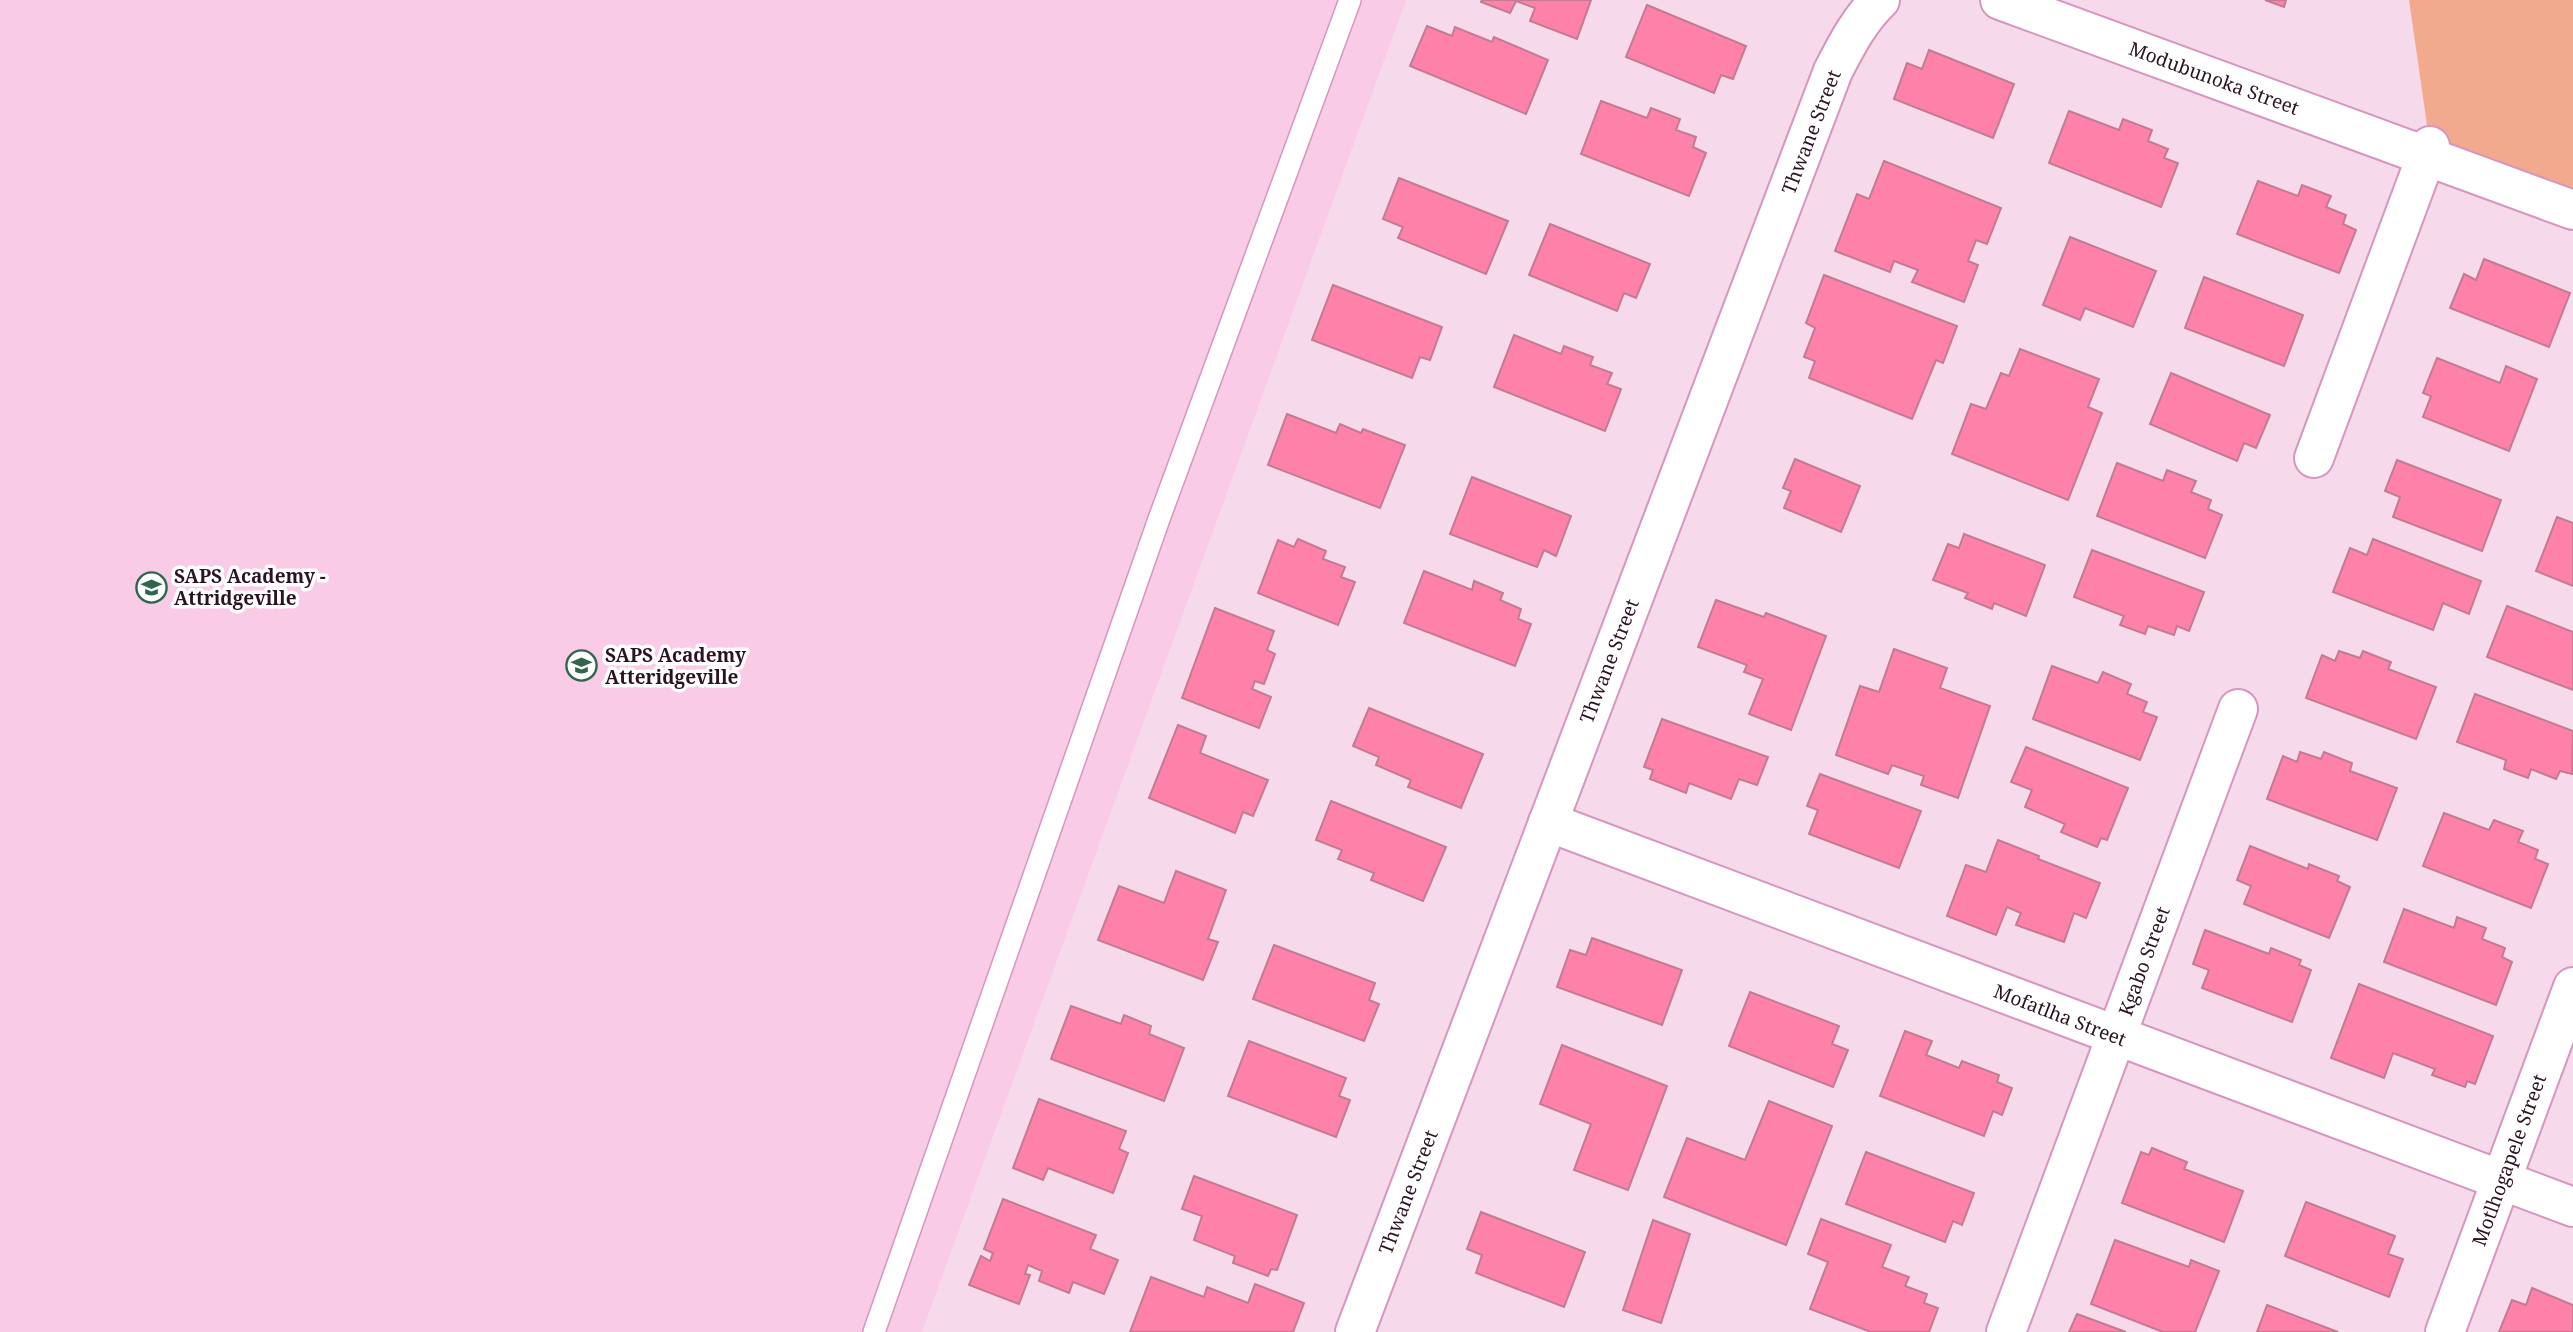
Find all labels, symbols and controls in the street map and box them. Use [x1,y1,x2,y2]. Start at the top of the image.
street label: Modubunoka Street [2125,35,2303,121]
street label: Thwane Street [1775,66,1847,198]
place label: SAPS Academy - Attridgeville [174,563,326,611]
school or university icon: SAPS Academy - Attridgeville [134,570,168,604]
street label: Thwane Street [1573,595,1645,727]
place label: SAPS Academy Atteridgeville [605,642,746,690]
school or university icon: SAPS Academy Atteridgeville [565,649,599,683]
street label: Kgabo Street [2112,903,2176,1019]
street label: Mofatlha Street [1990,978,2130,1052]
street label: Motlhogapele Street [2466,1070,2552,1250]
street label: Thwane Street [1372,1126,1444,1258]

